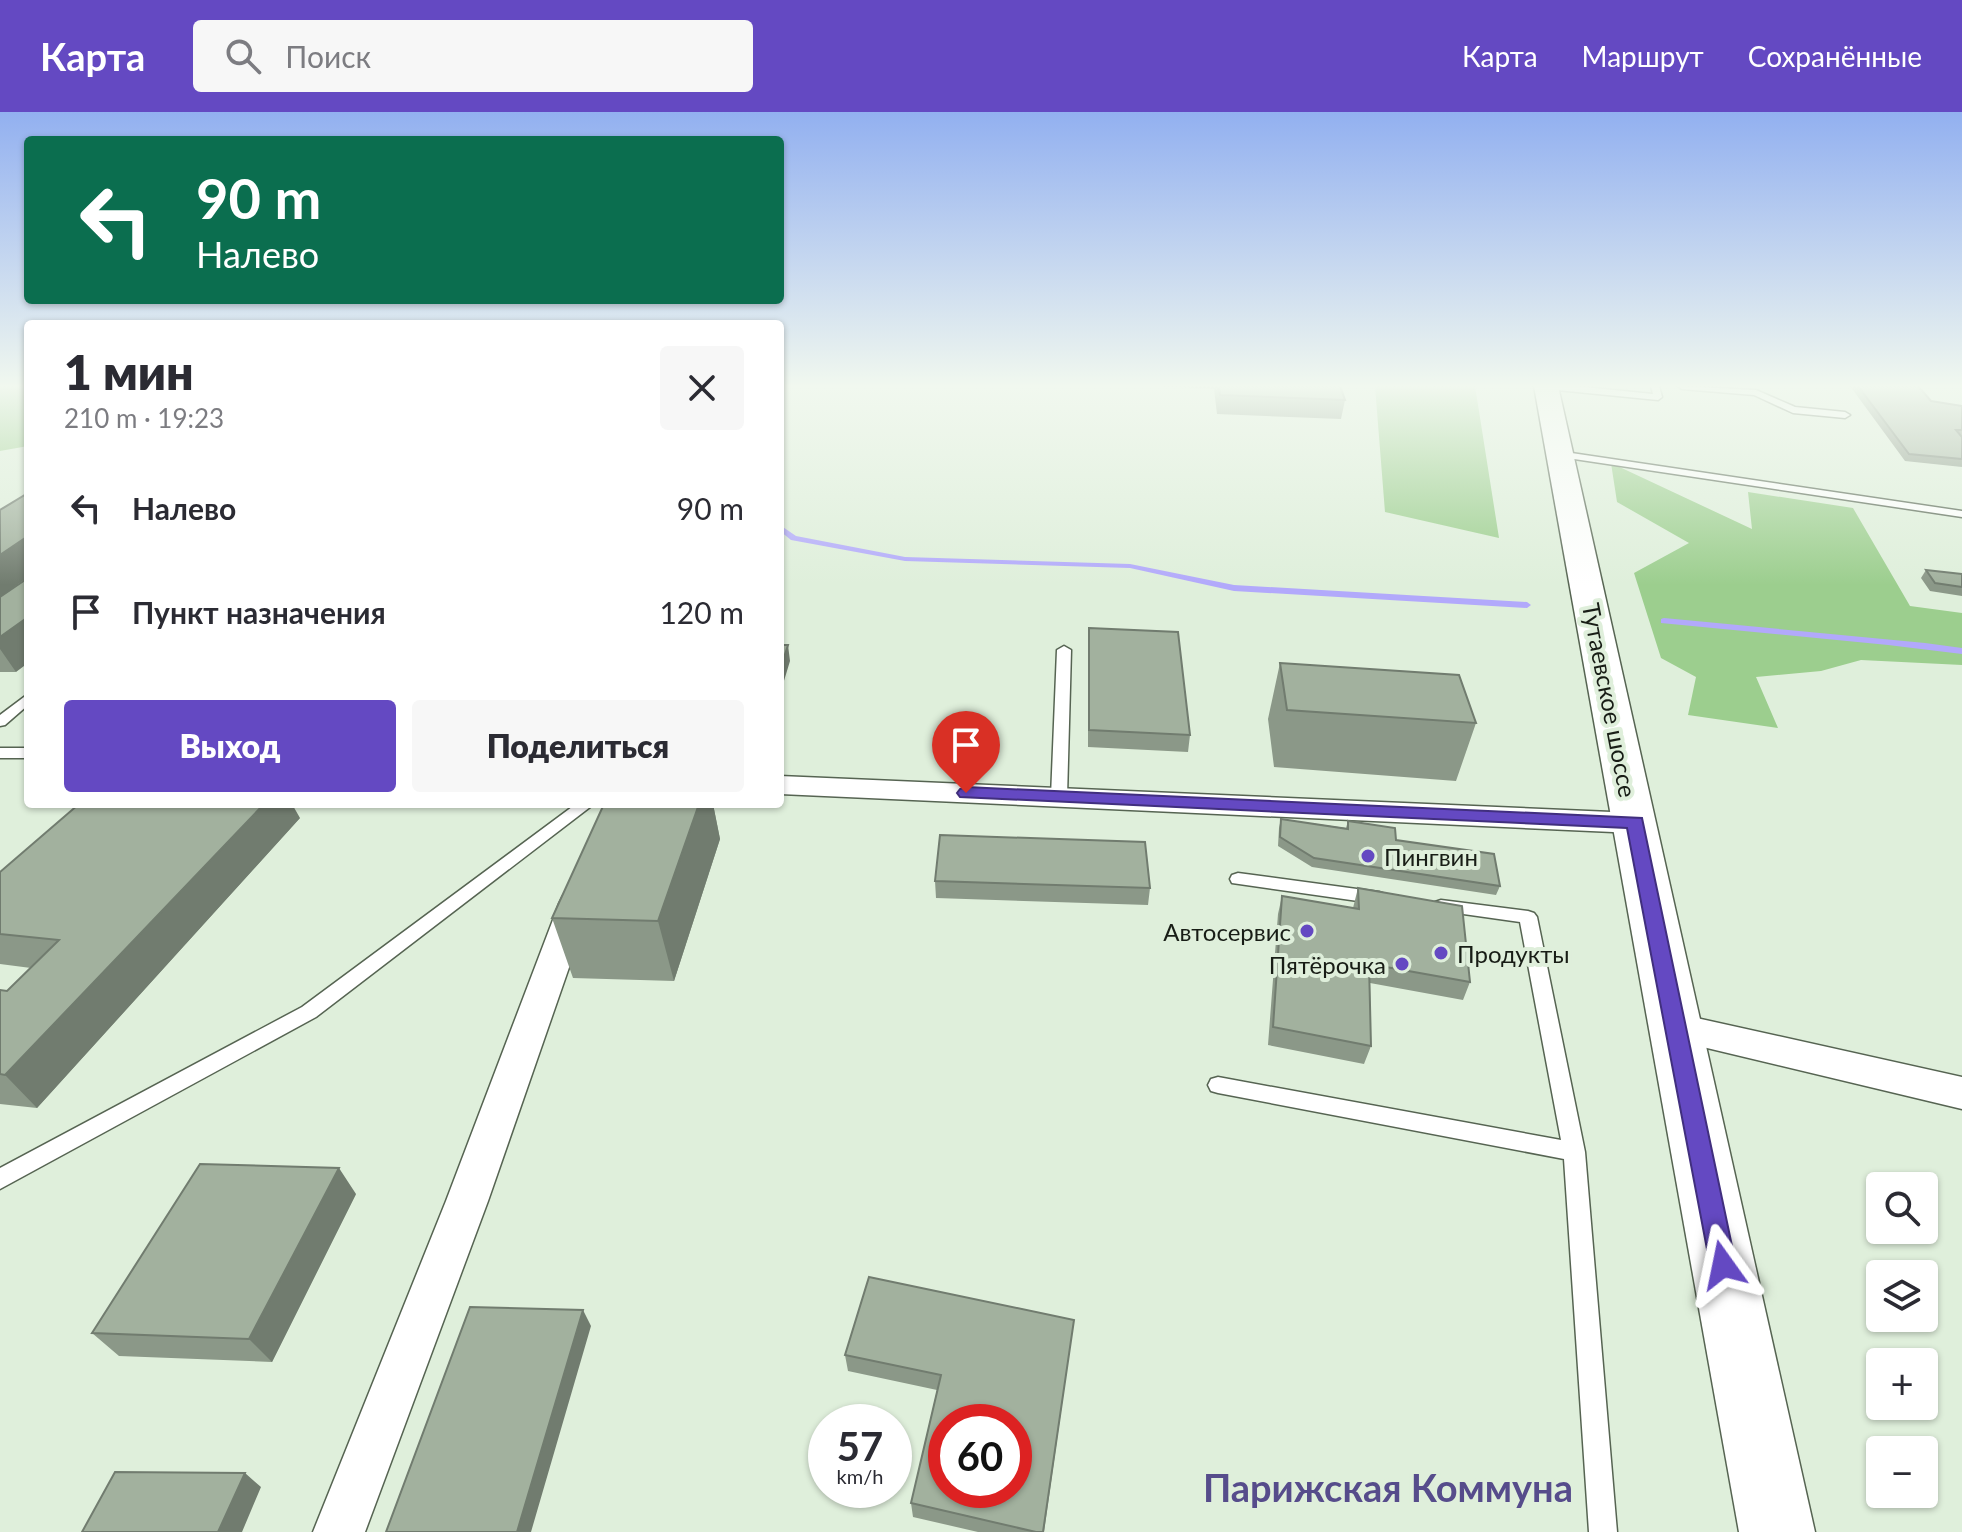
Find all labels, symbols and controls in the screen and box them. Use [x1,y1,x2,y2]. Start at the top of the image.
search box [193,20,753,92]
text: Карта [40,33,145,79]
icon: search [221,34,265,78]
text: Поиск [285,38,371,74]
text: Карта [1462,39,1538,73]
text: Маршрут [1582,39,1704,73]
text: Сохранённые [1748,39,1922,73]
text: 90 m [196,164,321,231]
icon: left [64,168,168,272]
text: Налево [196,232,319,276]
text: 1 мин [64,343,194,400]
button: close [660,346,744,430]
text: 210 m · 19:23 [64,402,224,434]
icon: left [64,486,108,530]
text: Налево [132,490,236,526]
text: 90 m [677,490,744,526]
icon: arrive [64,590,108,634]
text: Пункт назначения [132,594,386,630]
text: 120 m [659,594,744,630]
street label: Тутаевское шоссе [1577,600,1643,800]
button: Выход [64,700,396,792]
button: Поделиться [412,700,744,792]
pin [932,711,1000,793]
icon: arrive [944,723,988,767]
place label: Пингвин [1384,842,1478,871]
marker: Пингвин [1359,847,1377,865]
place label: Автосервис [1163,917,1291,946]
marker: Автосервис [1298,922,1316,940]
place label: Продукты [1457,939,1570,968]
marker: Продукты [1432,944,1450,962]
place label: Пятёрочка [1269,950,1386,979]
marker: Пятёрочка [1393,955,1411,973]
map controls [1866,1172,1938,1508]
button: search [1866,1172,1938,1244]
position arrow [1681,1223,1765,1307]
button: layers [1866,1260,1938,1332]
button: + [1866,1348,1938,1420]
speed limit sign: 60 [928,1404,1032,1508]
text: 57 [837,1422,883,1470]
button: − [1866,1436,1938,1508]
text: km/h [837,1464,883,1488]
district label: Парижская Коммуна [1203,1464,1573,1510]

